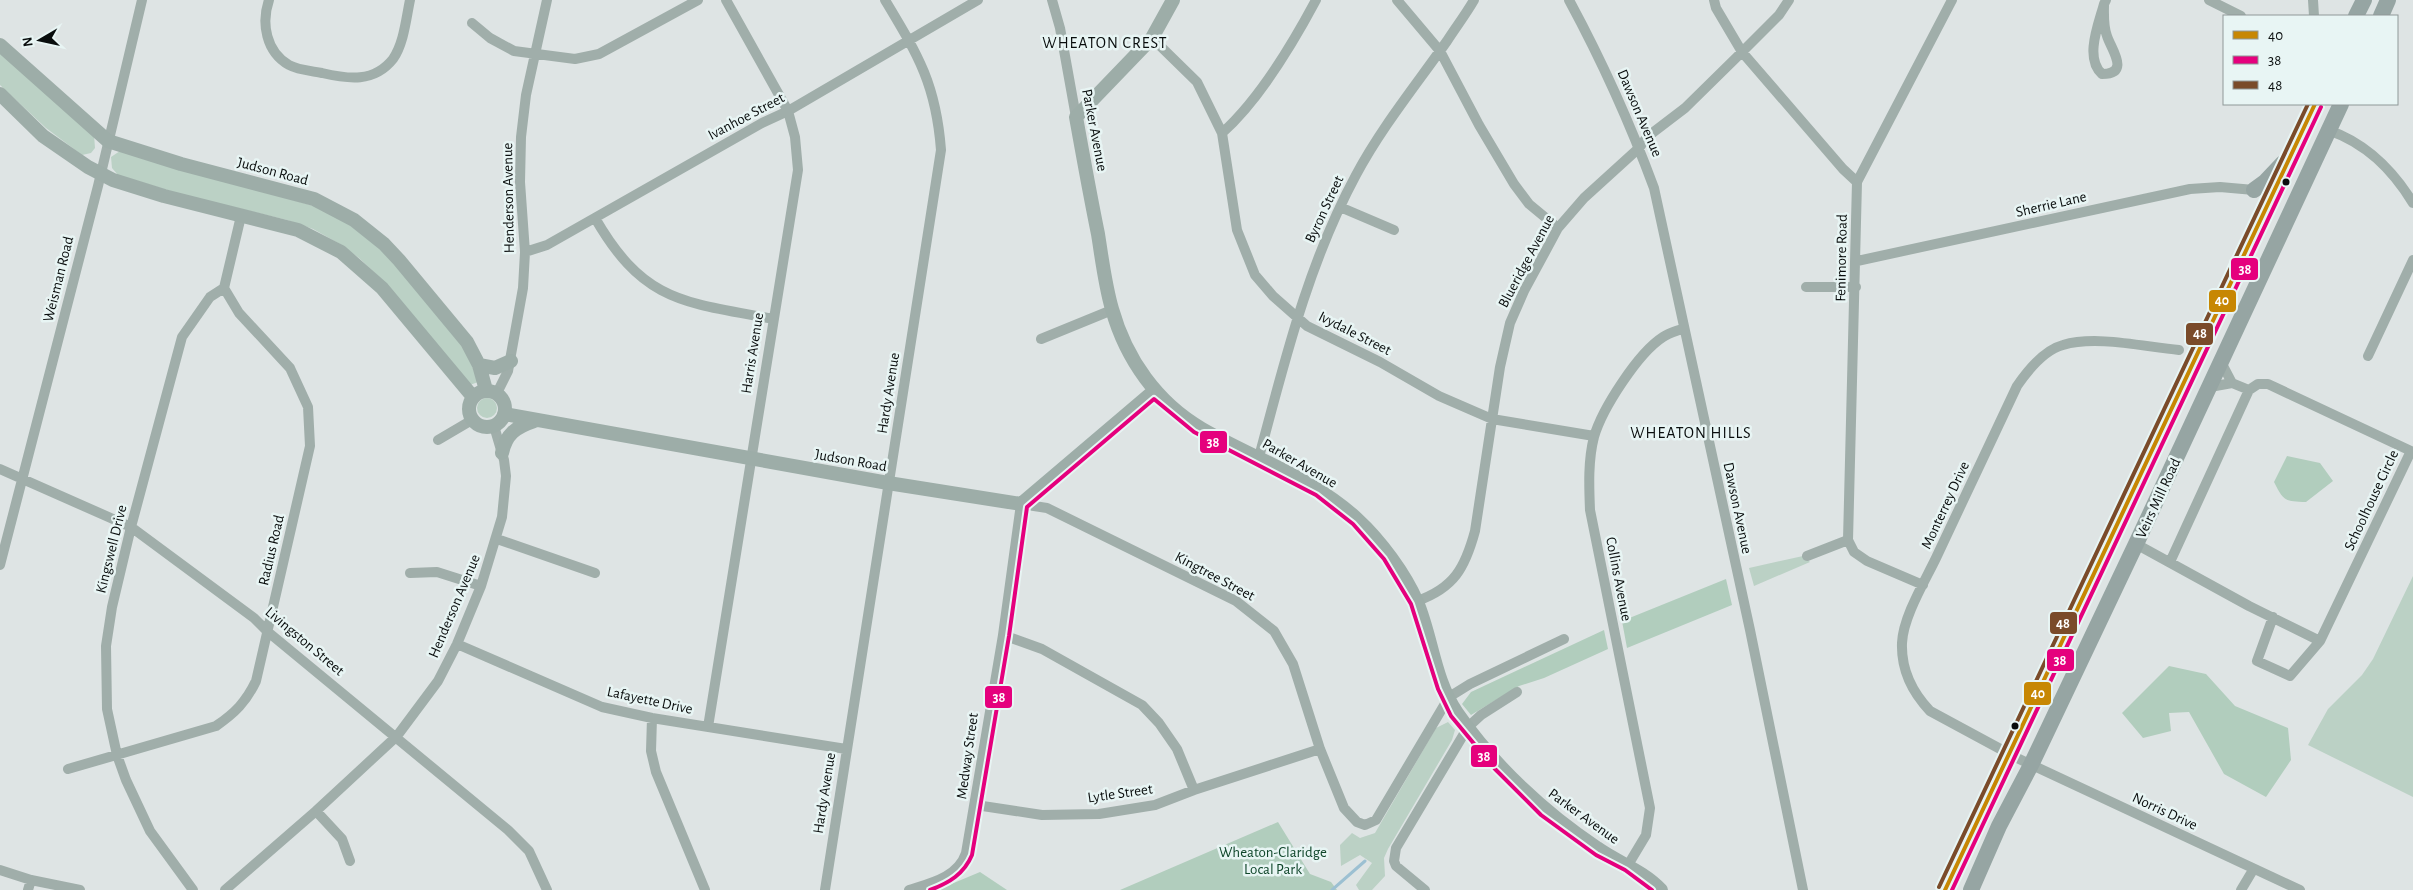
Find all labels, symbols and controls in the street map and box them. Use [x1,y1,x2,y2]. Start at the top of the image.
north arrow [15,15,65,65]
legend [2223,15,2398,105]
text: 40 [2268,28,2283,43]
district label: WHEATON CREST [1042,35,1168,51]
text: N [20,36,36,48]
text: 38 [2268,53,2281,68]
street label: Dawson Avenue [1614,67,1665,159]
text: 48 [2268,78,2282,93]
street label: Parker Avenue [1079,88,1110,173]
street label: Ivanhoe Street [706,90,787,143]
street label: Henderson Avenue [500,142,517,254]
street label: Judson Road [236,155,310,188]
street label: Byron Street [1302,173,1347,245]
unlabelled marker [2281,177,2291,187]
street label: Sherrie Lane [2014,189,2088,220]
street label: Blueridge Avenue [1496,212,1557,310]
street label: Fenimore Road [1833,214,1850,302]
street label: Weisman Road [41,235,76,323]
line badge: 38 [2230,257,2259,281]
text: 38 [2239,263,2252,277]
line badge: 40 [2208,289,2237,313]
text: 40 [2215,294,2229,308]
street label: Ivydale Street [1316,309,1394,358]
street label: Harris Avenue [739,311,766,395]
line badge: 48 [2185,322,2214,346]
text: 48 [2193,327,2207,341]
street label: Hardy Avenue [875,351,902,435]
district label: WHEATON HILLS [1630,425,1752,441]
line badge: 38 [1199,430,1228,454]
text: 38 [1207,436,1220,450]
street label: Parker Avenue [1260,436,1340,491]
street label: Judson Road [814,447,888,474]
street label: Schoolhouse Circle [2342,447,2401,553]
street label: Veirs Mill Road [2133,456,2184,541]
street label: Monterrey Drive [1919,459,1972,551]
street label: Dawson Avenue [1720,461,1755,555]
street label: Kingswell Drive [93,503,130,595]
street label: Radius Road [256,513,287,587]
street label: Collins Avenue [1603,536,1634,623]
street label: Kingtree Street [1172,549,1257,604]
street label: Henderson Avenue [426,552,483,660]
street label: Livingston Street [262,604,347,679]
line badge: 48 [2049,611,2078,635]
text: 48 [2056,617,2070,631]
line badge: 38 [2046,648,2075,672]
text: 38 [2054,654,2067,668]
line badge: 40 [2023,681,2052,706]
street label: Lafayette Drive [606,684,694,717]
line badge: 38 [984,685,1013,709]
text: 40 [2031,687,2045,701]
text: 38 [993,691,1006,705]
street label: Medway Street [954,712,981,800]
unlabelled marker [2010,721,2020,731]
line badge: 38 [1470,744,1498,768]
text: 38 [1478,750,1491,764]
street label: Hardy Avenue [811,751,838,835]
street label: Lytle Street [1087,781,1154,805]
street label: Parker Avenue [1545,786,1622,847]
street label: Norris Drive [2130,790,2200,833]
park label: Wheaton-Claridge Local Park [1219,845,1327,877]

